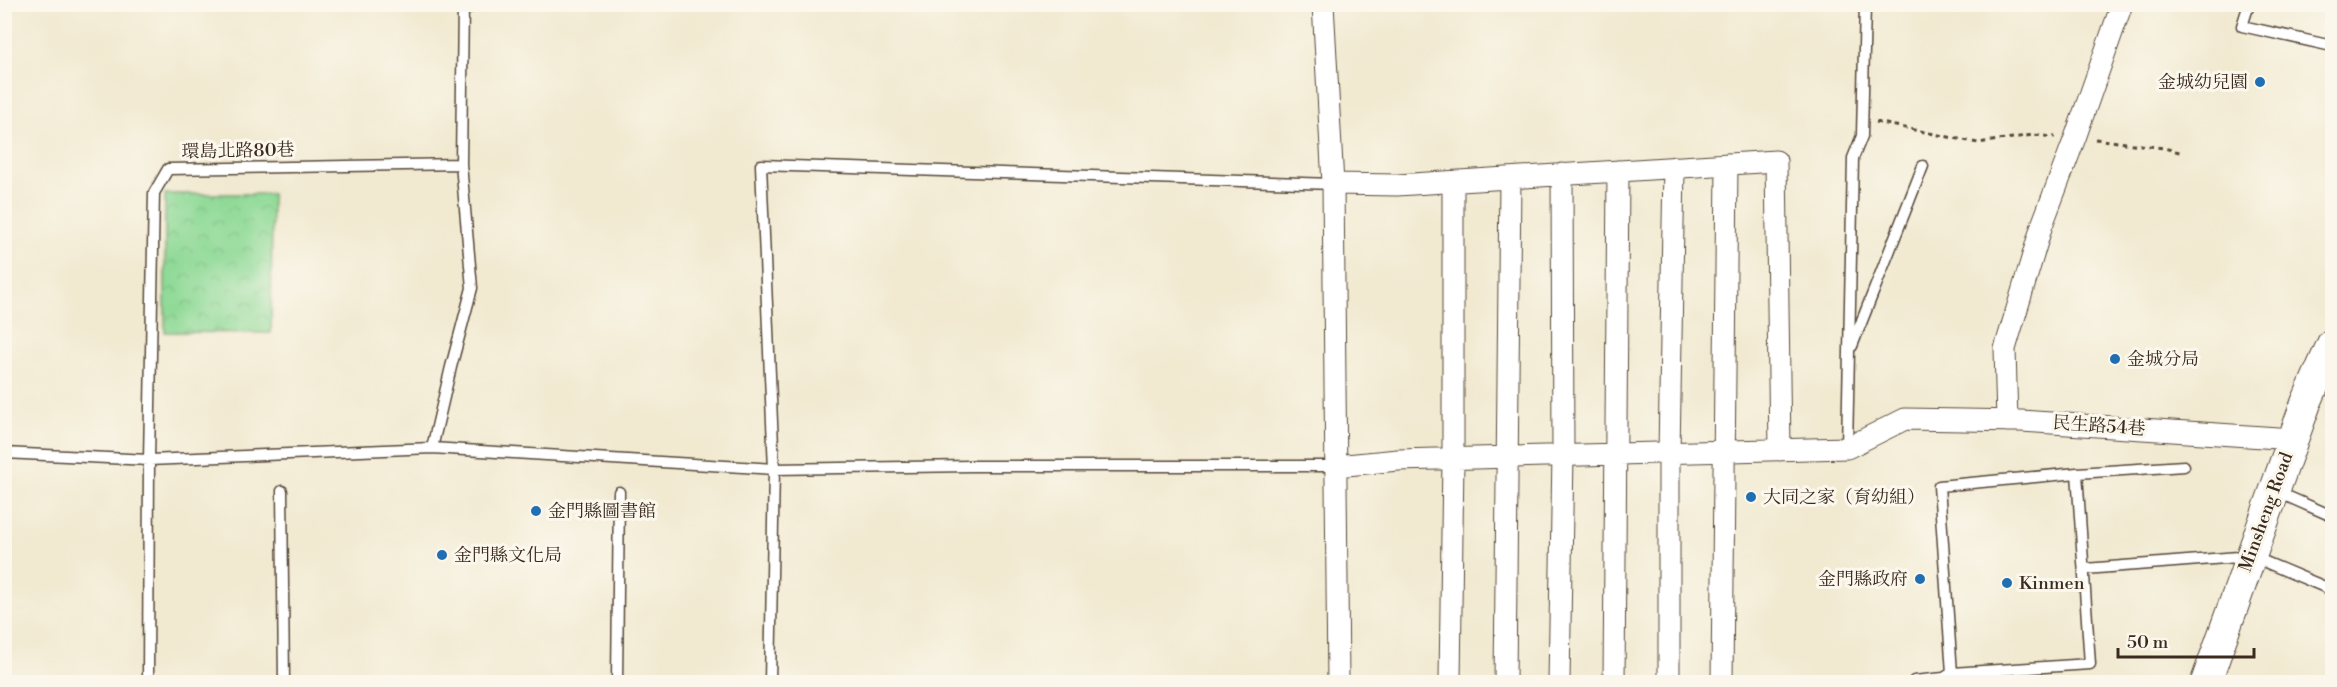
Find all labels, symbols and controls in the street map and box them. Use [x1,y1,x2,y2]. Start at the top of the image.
place label: 金城幼兒園 [2158,71,2248,94]
marker: 金城幼兒園 [2253,75,2267,89]
street label: 環島北路80巷 [181,139,295,163]
place label: 金城分局 [2127,348,2199,371]
marker: 金城分局 [2108,352,2122,366]
street label: 民生路54巷 [2052,411,2146,441]
street label: Minsheng Road [2234,448,2299,575]
place label: 大同之家（育幼組） [1763,486,1925,509]
marker: 大同之家（育幼組） [1744,490,1758,504]
place label: 金門縣圖書館 [548,500,656,523]
marker: 金門縣圖書館 [529,504,543,518]
place label: 金門縣文化局 [454,544,562,567]
marker: 金門縣文化局 [435,548,449,562]
place label: 金門縣政府 [1818,568,1908,591]
marker: 金門縣政府 [1913,572,1927,586]
place label: Kinmen [2019,572,2085,595]
marker: Kinmen [2000,576,2014,590]
scale bar [2118,621,2254,659]
text: 50 m [2127,631,2169,654]

